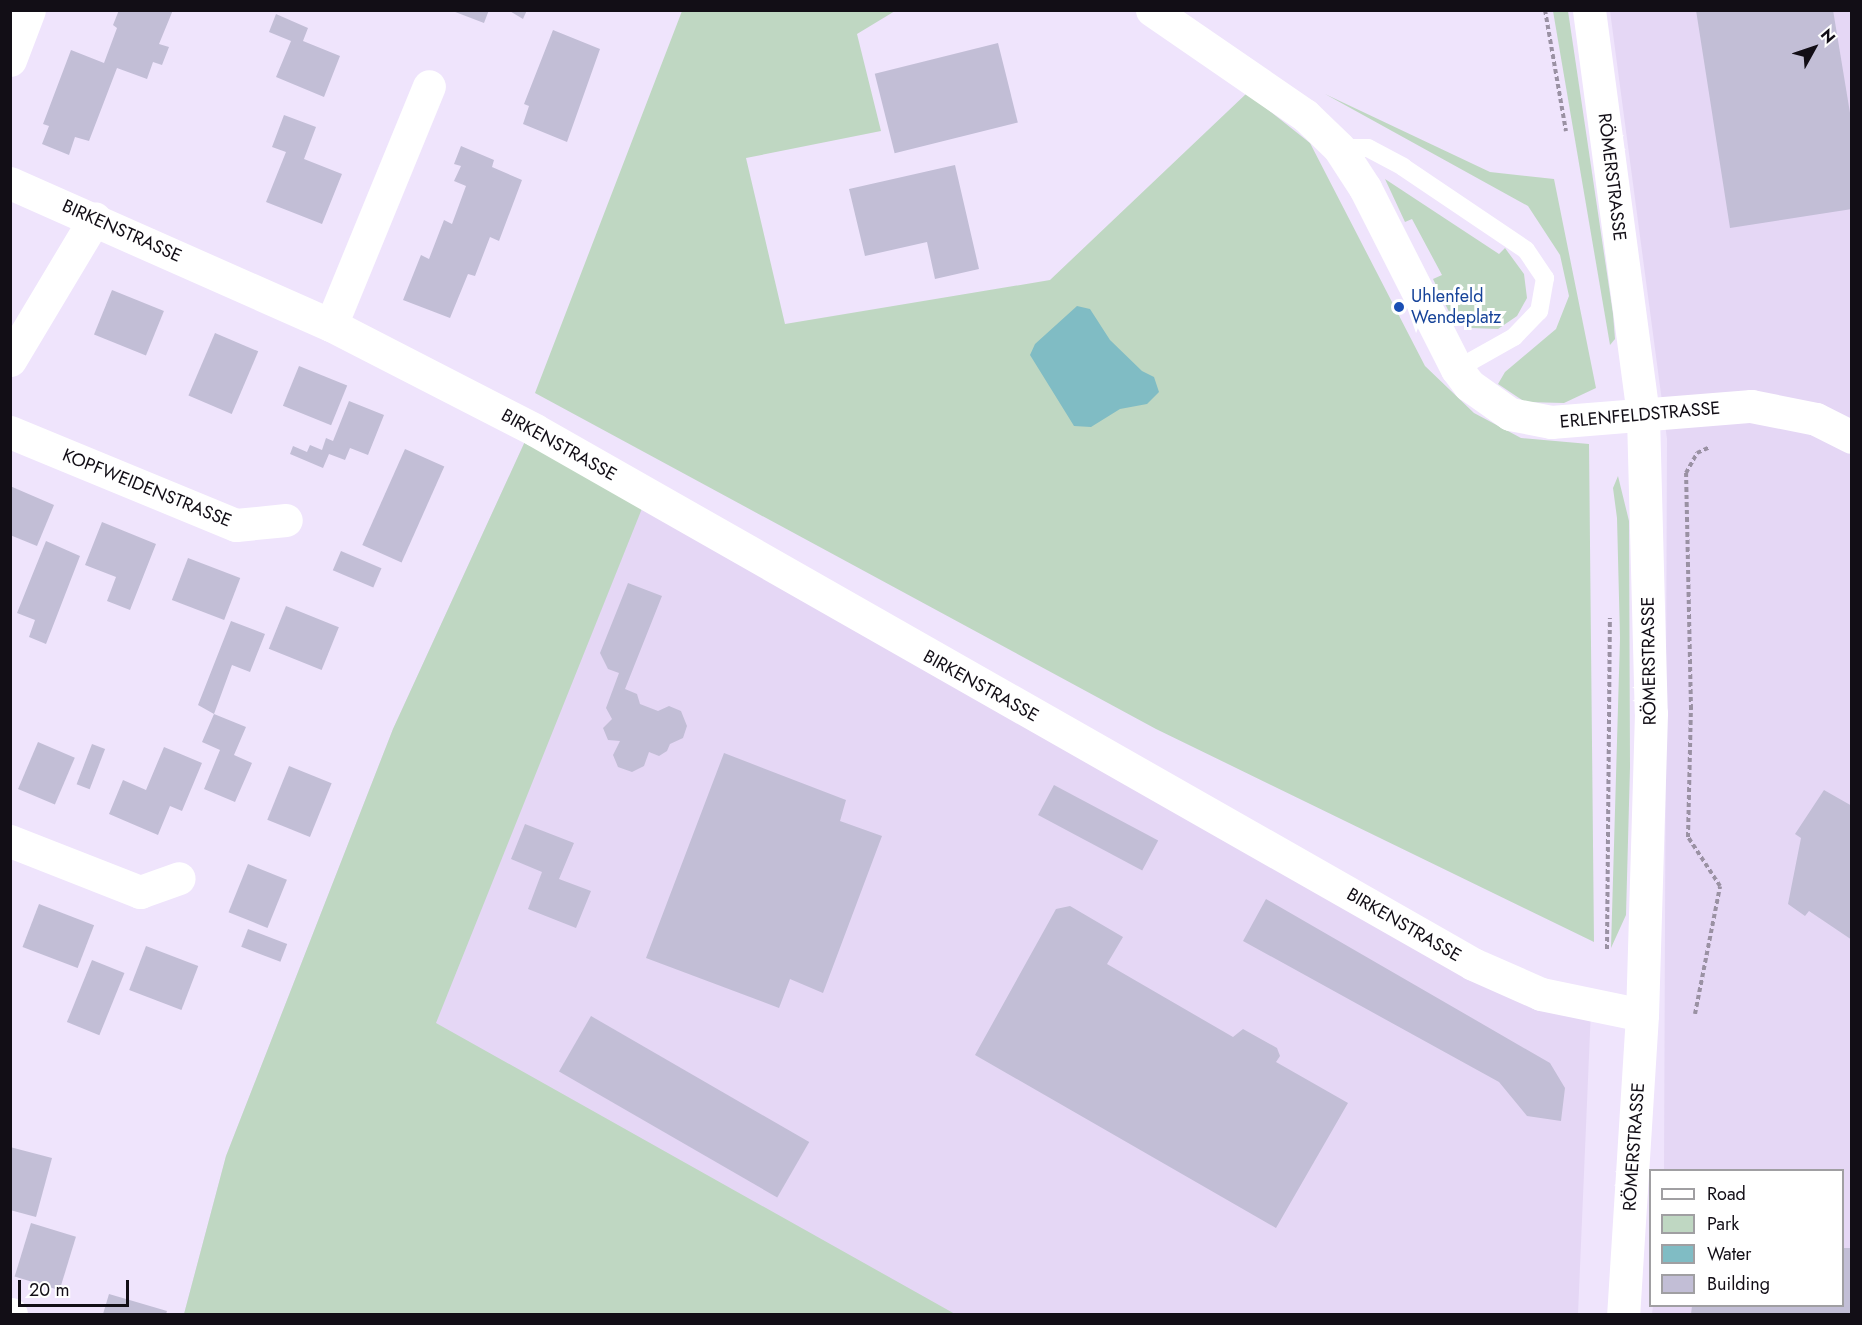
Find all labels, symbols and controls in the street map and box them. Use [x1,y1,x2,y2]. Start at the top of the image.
north arrow [1784,18,1844,78]
text: N [1815,24,1841,48]
street label: RÖMERSTRASSE [1593,112,1631,242]
street label: BIRKENSTRASSE [59,195,185,267]
place label: Uhlenfeld Wendeplatz [1411,286,1501,328]
marker: Uhlenfeld Wendeplatz [1392,300,1406,314]
street label: ERLENFELDSTRASSE [1559,397,1721,433]
street label: BIRKENSTRASSE [498,404,620,486]
street label: KOPFWEIDENSTRASSE [59,444,235,532]
street label: RÖMERSTRASSE [1637,596,1661,726]
street label: BIRKENSTRASSE [920,645,1042,727]
street label: BIRKENSTRASSE [1343,884,1465,966]
street label: RÖMERSTRASSE [1619,1082,1649,1212]
legend [1649,1169,1844,1307]
text: Road [1707,1181,1746,1207]
text: Park [1707,1211,1739,1237]
text: Water [1707,1241,1751,1267]
scale bar [21,1268,132,1306]
text: Building [1707,1271,1770,1297]
text: 20 m [29,1277,69,1303]

